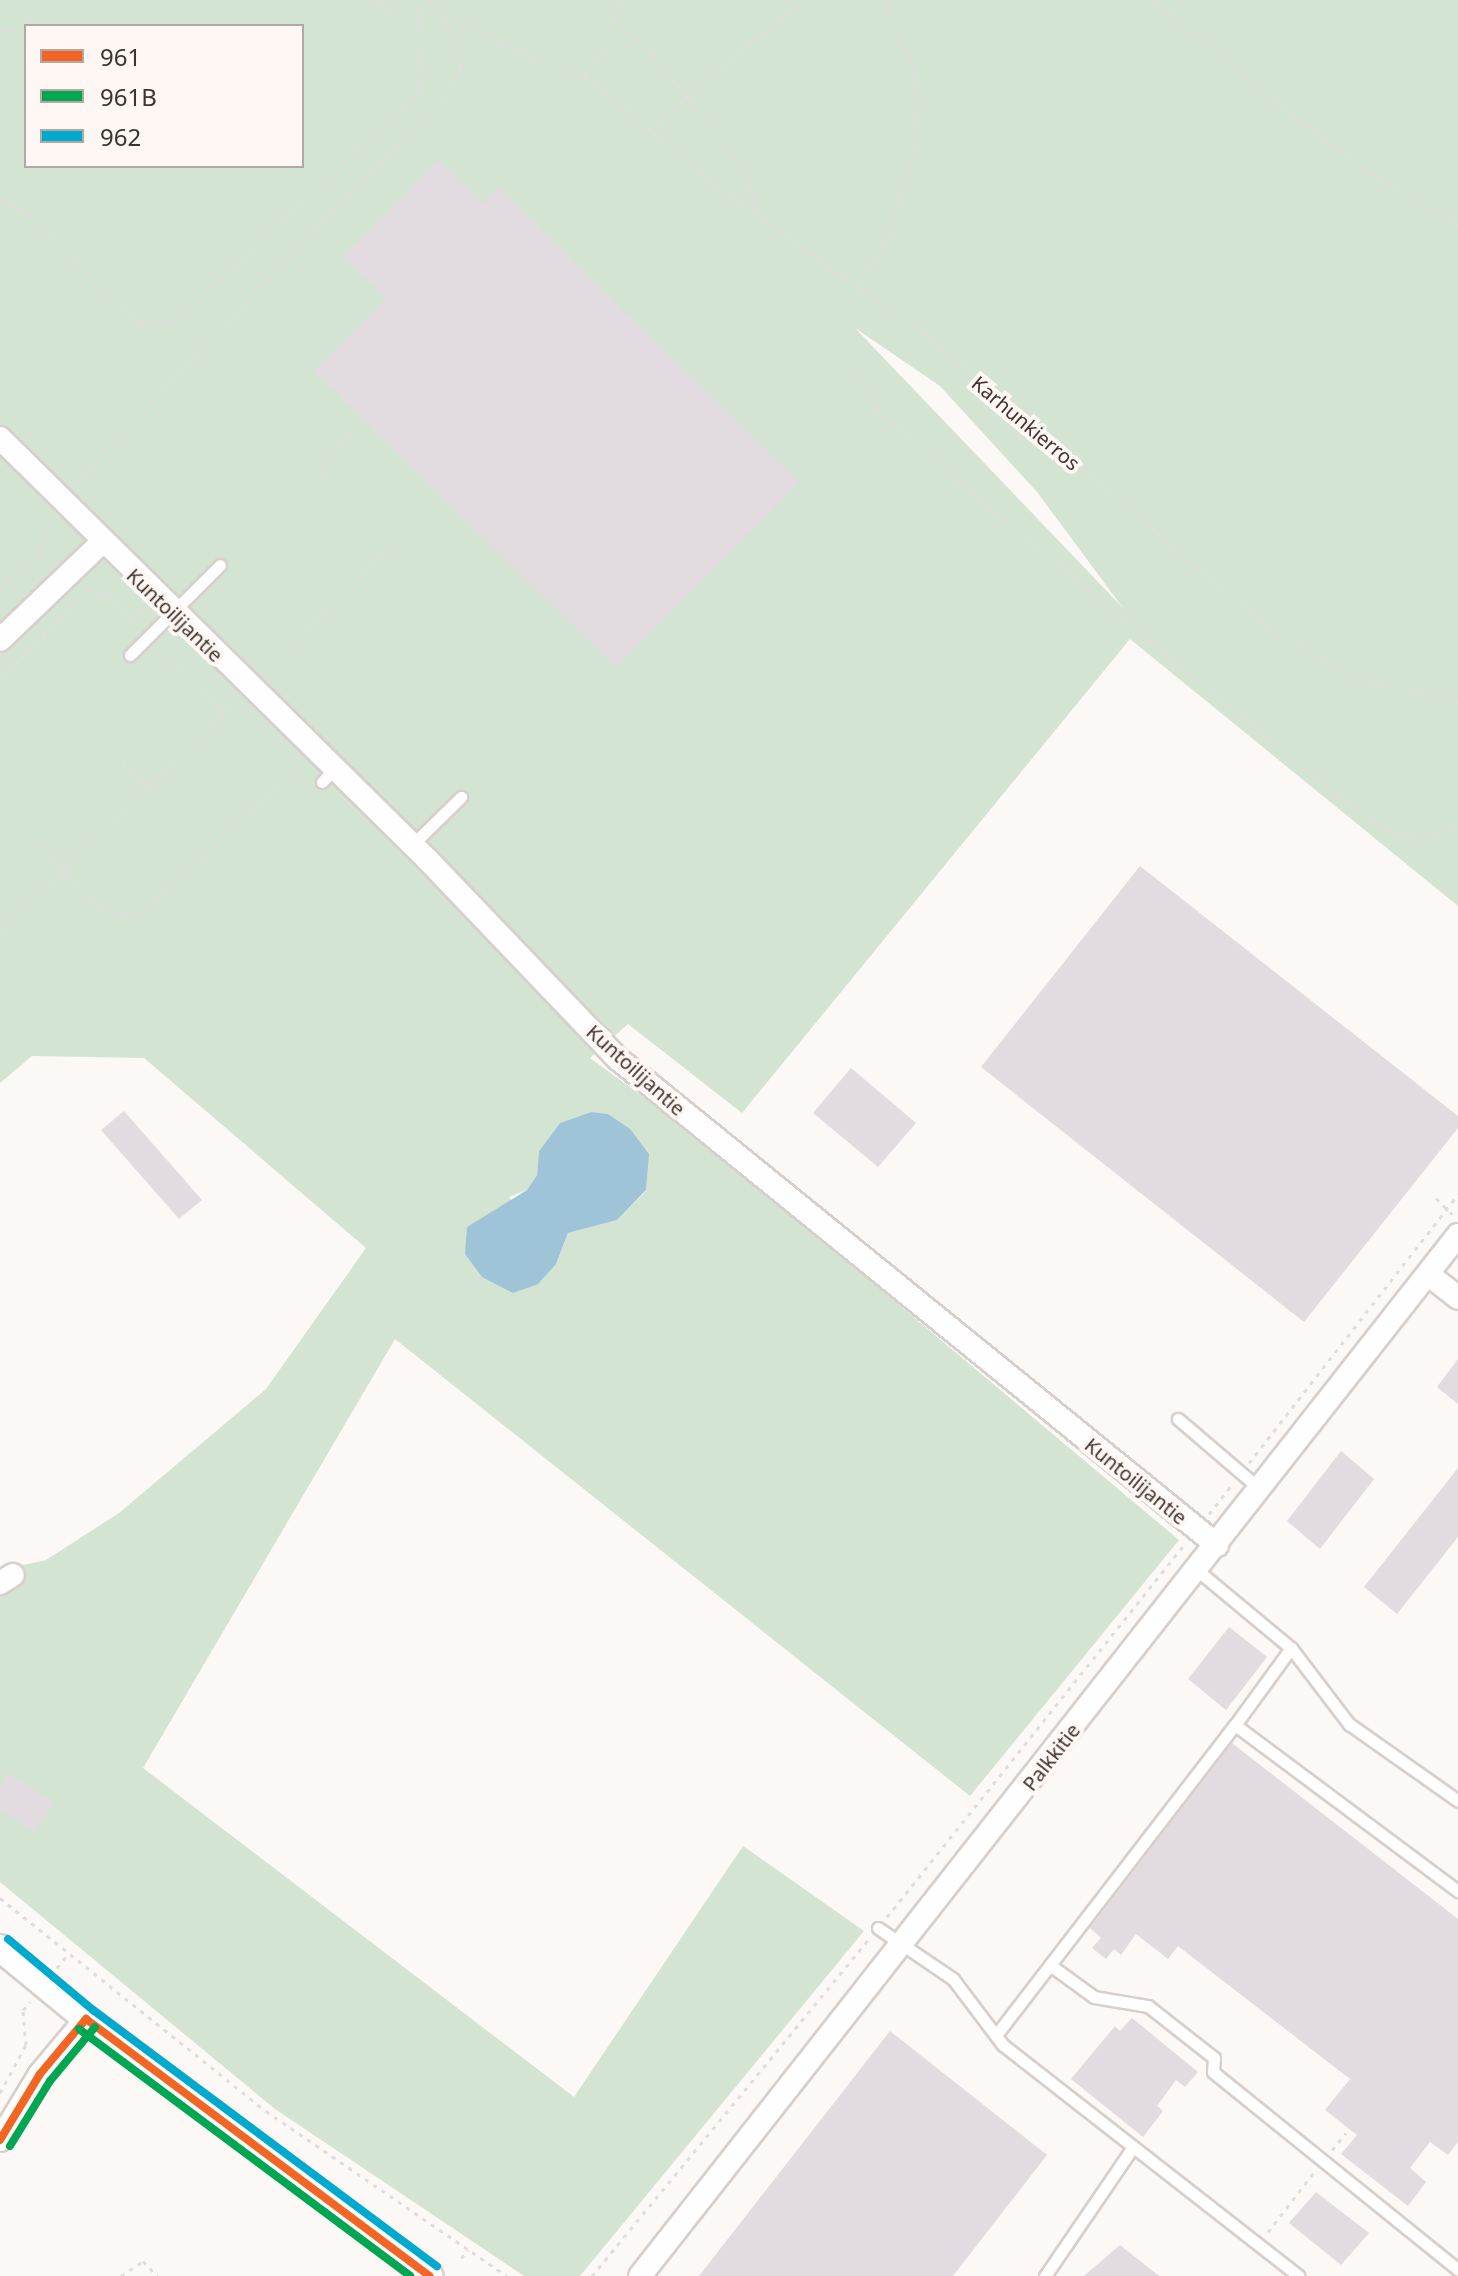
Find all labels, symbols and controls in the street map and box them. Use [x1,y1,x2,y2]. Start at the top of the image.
legend [24,24,304,168]
text: 961 [100,40,141,73]
text: 961B [100,80,157,113]
text: 962 [100,120,141,153]
street label: Karhunkierros [967,371,1085,475]
street label: Kuntoilijantie [122,563,228,667]
street label: Kuntoilijantie [582,1019,690,1121]
street label: Kuntoilijantie [1080,1433,1192,1529]
street label: Palkkitie [1017,1719,1085,1795]

